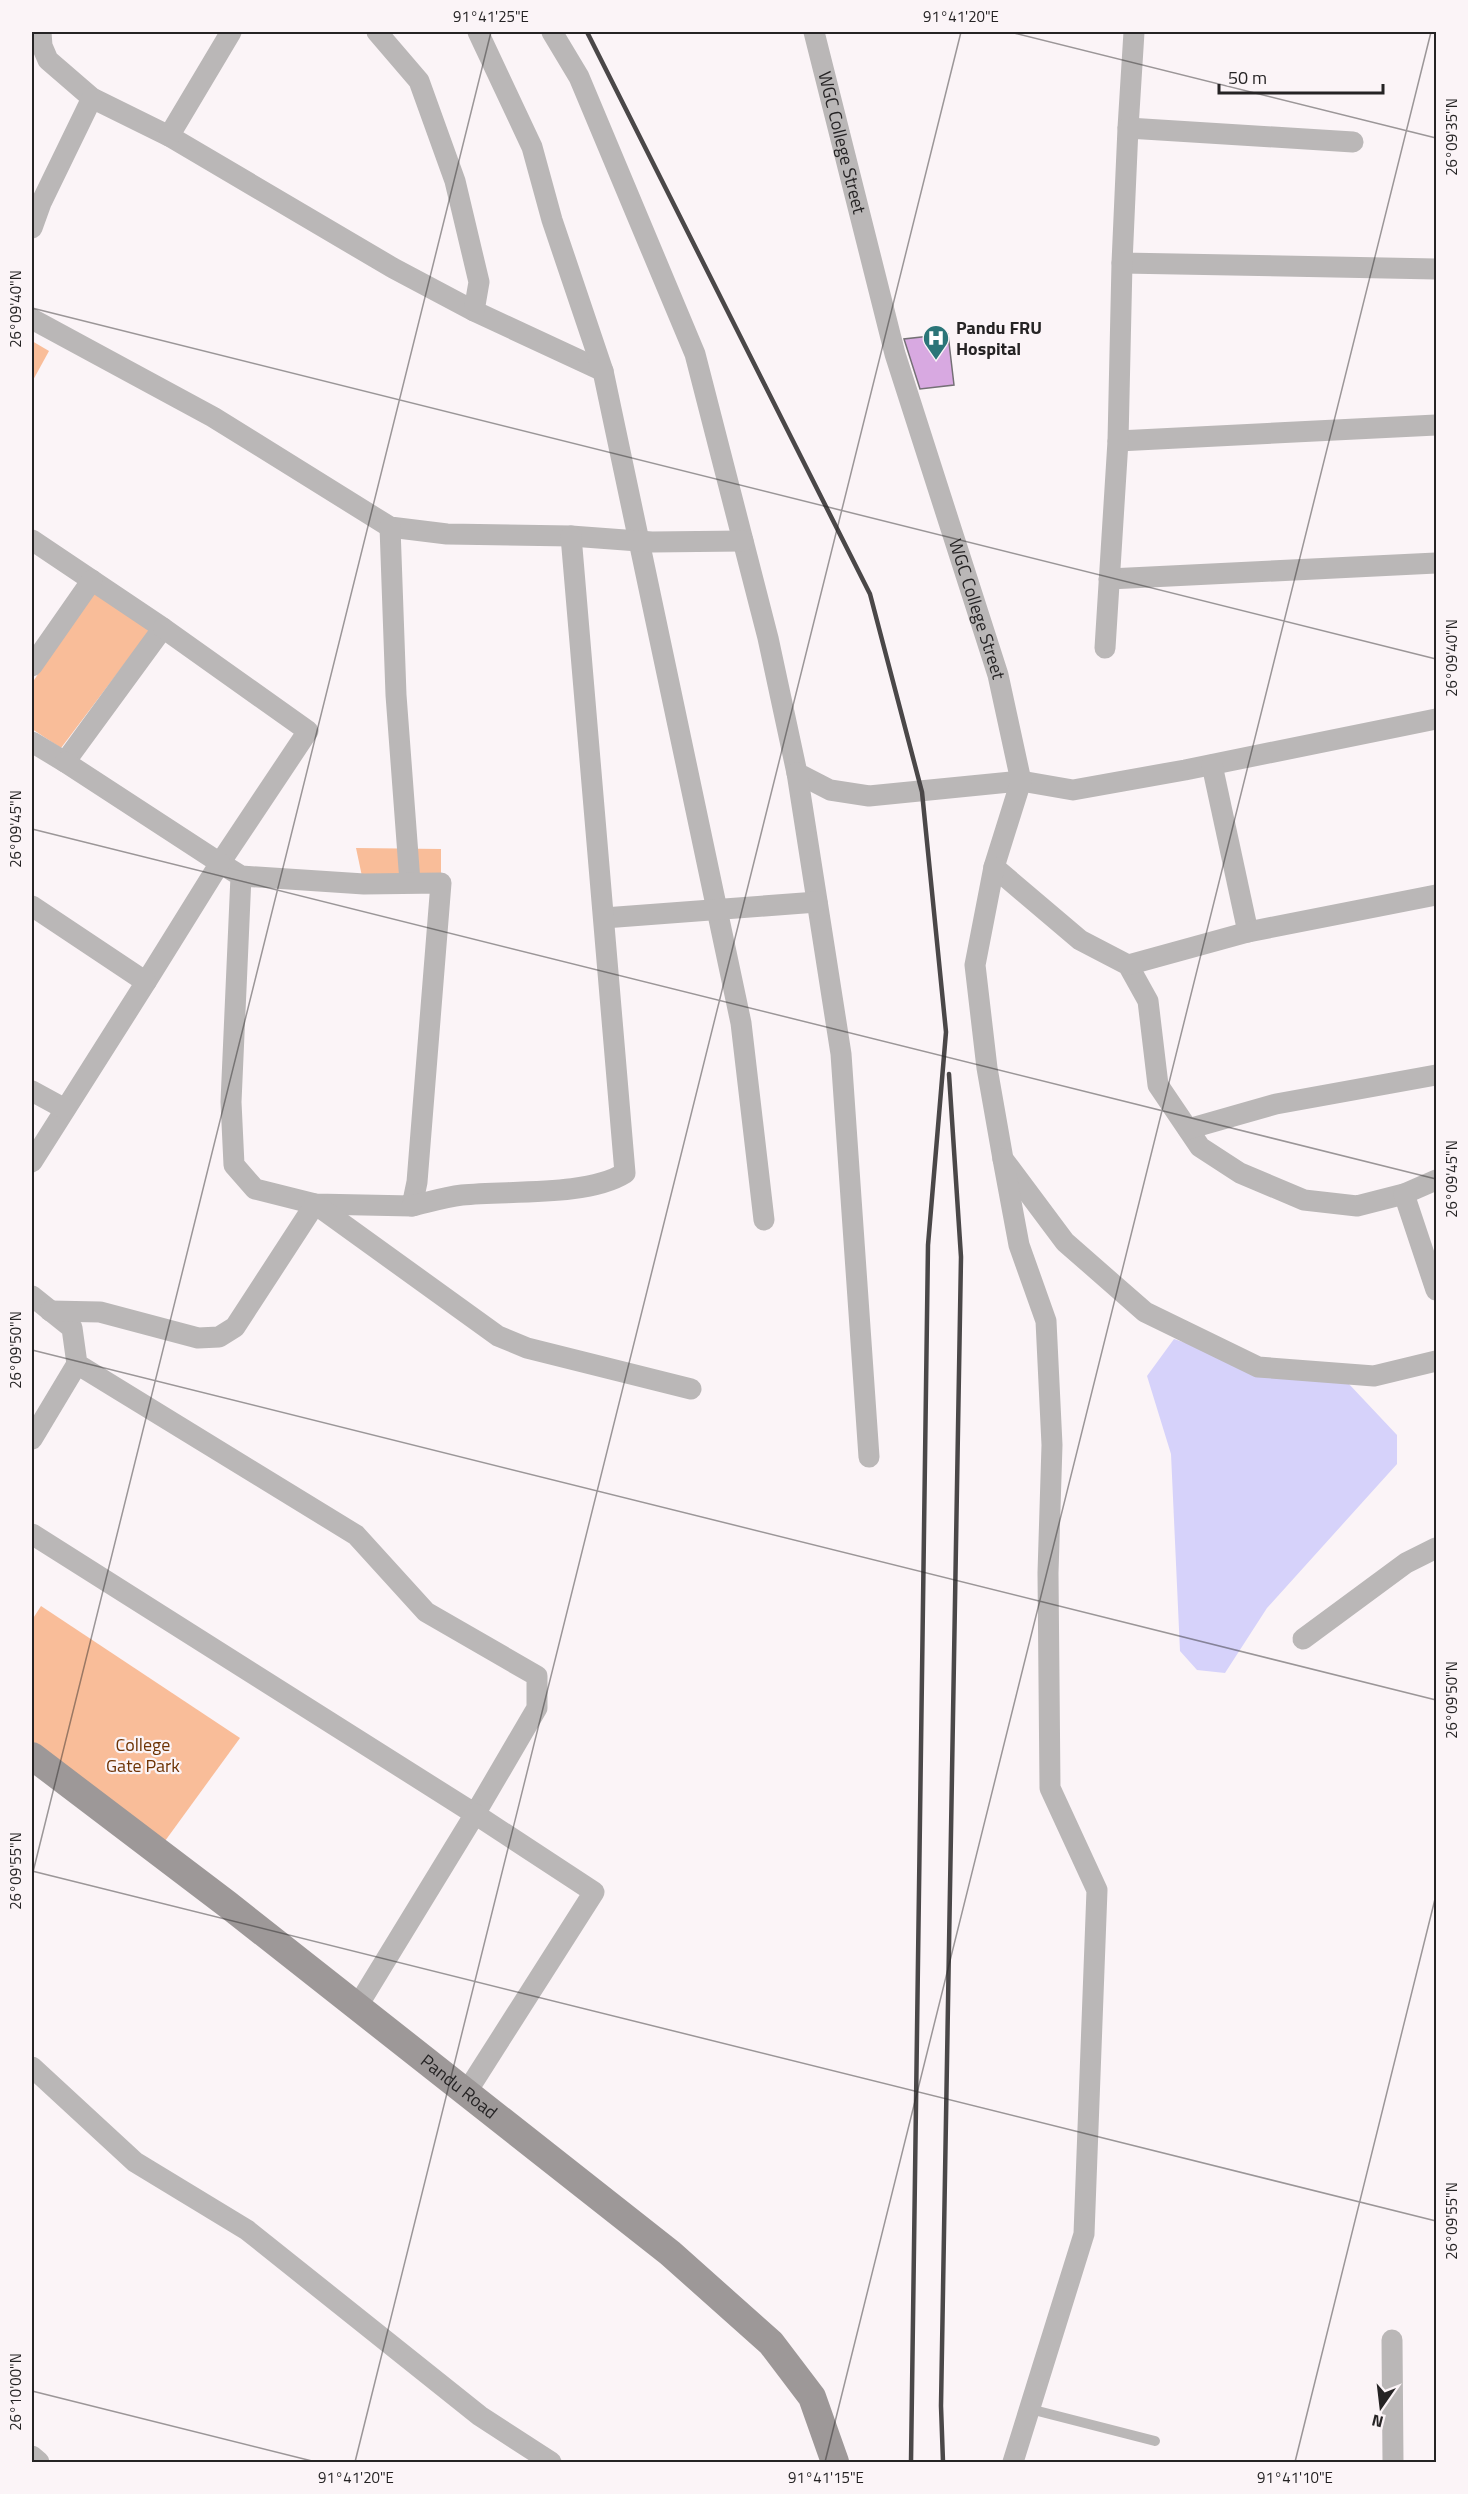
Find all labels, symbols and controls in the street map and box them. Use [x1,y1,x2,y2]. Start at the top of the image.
text: 91°41'25"E [453,5,529,28]
text: 91°41'20"E [923,5,999,28]
scale bar [1219,57,1382,95]
text: 50 m [1228,64,1267,91]
street label: WGC College Street [811,68,873,217]
text: 26°09'35"N [1440,98,1463,176]
text: 26°09'40"N [4,270,27,348]
place label: Pandu FRU Hospital [956,314,1042,362]
hospital icon: Pandu FRU Hospital [921,323,951,361]
street label: WGC College Street [942,535,1013,682]
text: 26°09'40"N [1440,619,1463,697]
text: 26°09'45"N [4,790,27,868]
text: 26°09'45"N [1440,1140,1463,1218]
text: 26°09'50"N [4,1311,27,1389]
text: 26°09'50"N [1440,1661,1463,1739]
park label: College Gate Park [106,1731,180,1779]
text: 26°09'55"N [4,1832,27,1910]
street label: Pandu Road [415,2047,503,2125]
text: 26°09'55"N [1440,2182,1463,2260]
text: 26°10'00"N [4,2353,27,2431]
north arrow [1351,2377,1411,2437]
text: N [1369,2409,1386,2435]
text: 91°41'20"E [318,2466,394,2489]
text: 91°41'15"E [788,2466,864,2489]
text: 91°41'10"E [1257,2466,1333,2489]

